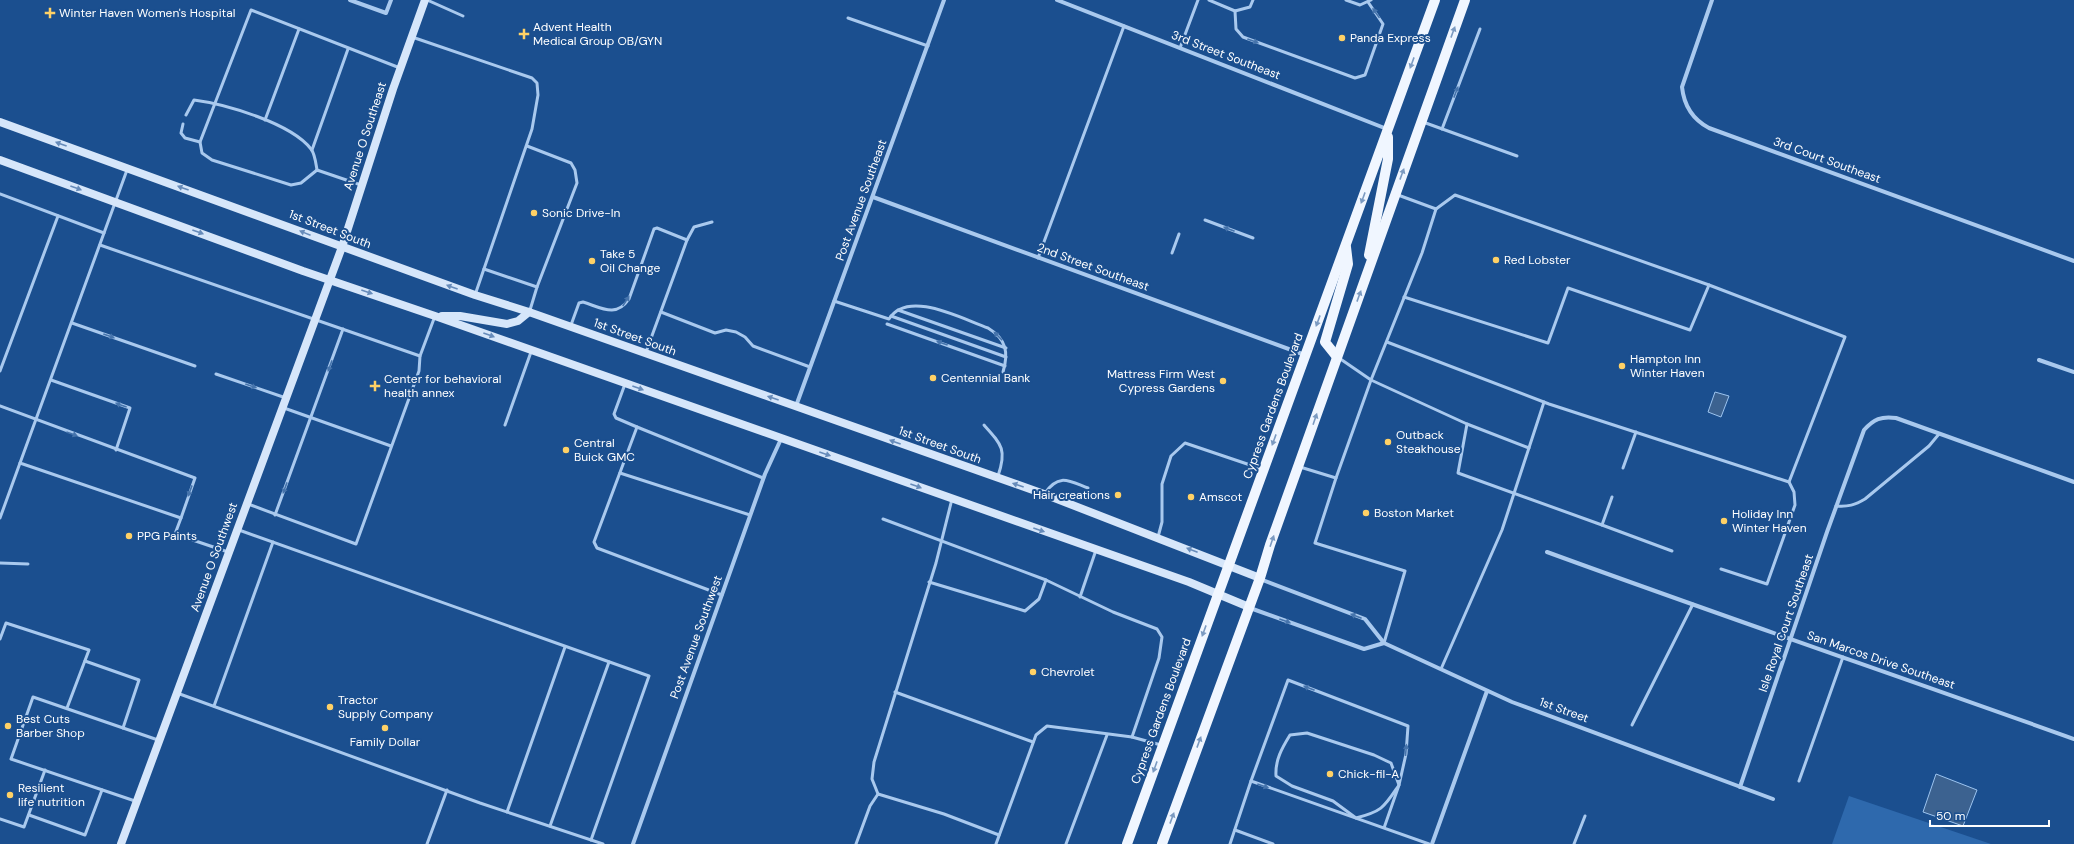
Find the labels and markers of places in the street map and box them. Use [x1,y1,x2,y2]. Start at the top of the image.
place label: Winter Haven Women's Hospital [59,5,235,21]
marker: Winter Haven Women's Hospital [44,7,56,19]
place label: Advent Health Medical Group OB/GYN [533,19,662,49]
marker: Advent Health Medical Group OB/GYN [518,28,530,40]
place label: Panda Express [1350,30,1431,46]
marker: Panda Express [1337,33,1347,43]
place label: Sonic Drive-In [542,205,621,221]
marker: Sonic Drive-In [529,208,539,218]
place label: Take 5 Oil Change [600,246,660,276]
place label: Red Lobster [1504,252,1571,268]
marker: Red Lobster [1491,255,1501,265]
marker: Take 5 Oil Change [587,256,597,266]
place label: Hampton Inn Winter Haven [1630,351,1705,381]
marker: Hampton Inn Winter Haven [1617,361,1627,371]
place label: Mattress Firm West Cypress Gardens [1107,366,1215,396]
place label: Centennial Bank [941,370,1030,386]
place label: Center for behavioral health annex [384,371,501,401]
marker: Centennial Bank [928,373,938,383]
marker: Mattress Firm West Cypress Gardens [1218,376,1228,386]
marker: Center for behavioral health annex [369,380,381,392]
place label: Outback Steakhouse [1396,427,1461,457]
place label: Central Buick GMC [574,435,635,465]
marker: Outback Steakhouse [1383,437,1393,447]
marker: Central Buick GMC [561,445,571,455]
place label: Hair creations [1033,487,1110,503]
place label: Amscot [1199,489,1242,505]
marker: Hair creations [1113,490,1123,500]
marker: Amscot [1186,492,1196,502]
place label: Boston Market [1374,505,1454,521]
place label: Holiday Inn Winter Haven [1732,506,1807,536]
marker: Boston Market [1361,508,1371,518]
marker: Holiday Inn Winter Haven [1719,516,1729,526]
place label: PPG Paints [137,528,197,544]
marker: PPG Paints [124,531,134,541]
place label: Chevrolet [1041,664,1095,680]
marker: Chevrolet [1028,667,1038,677]
place label: Tractor Supply Company [338,692,434,722]
marker: Tractor Supply Company [325,702,335,712]
place label: Best Cuts Barber Shop [16,711,85,741]
marker: Best Cuts Barber Shop [3,721,13,731]
marker: Family Dollar [380,723,390,733]
place label: Family Dollar [350,734,421,750]
place label: Chick-fil-A [1338,766,1399,782]
marker: Chick-fil-A [1325,769,1335,779]
place label: Resilient life nutrition [18,780,85,810]
marker: Resilient life nutrition [5,790,15,800]

